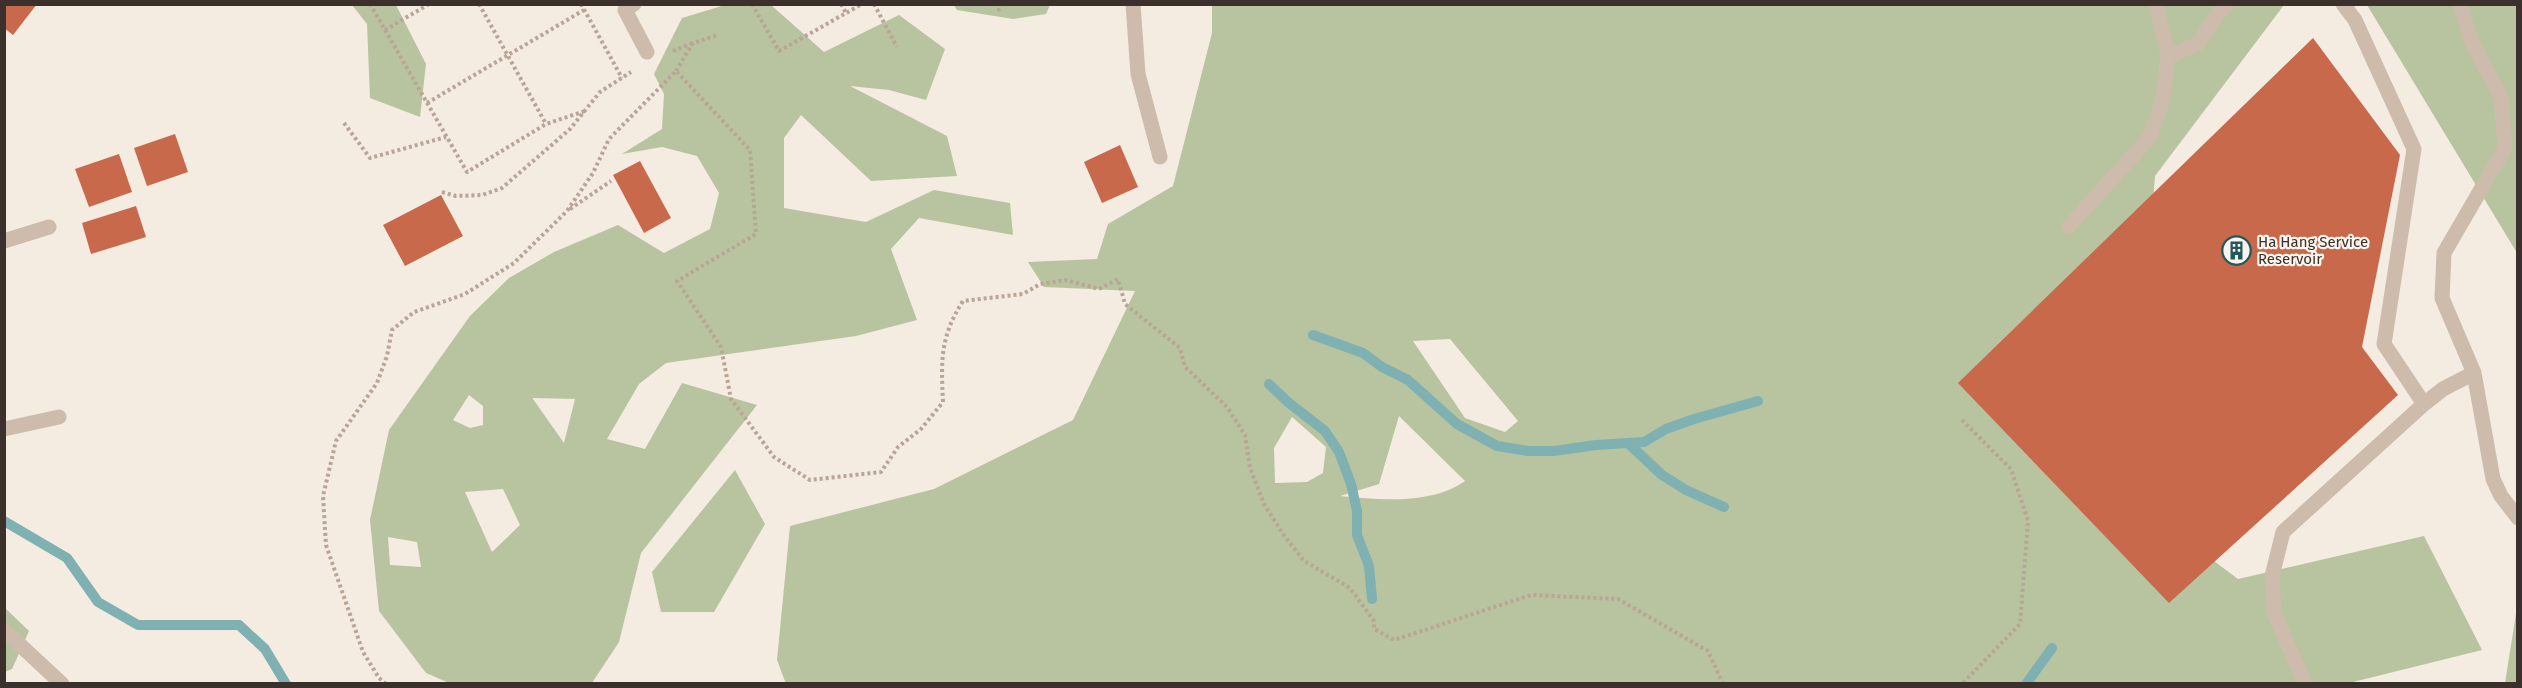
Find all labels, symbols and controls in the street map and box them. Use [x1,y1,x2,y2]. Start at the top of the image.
place label: Ha Hang Service Reservoir [2258,233,2368,268]
building icon: Ha Hang Service Reservoir [2221,235,2253,267]

